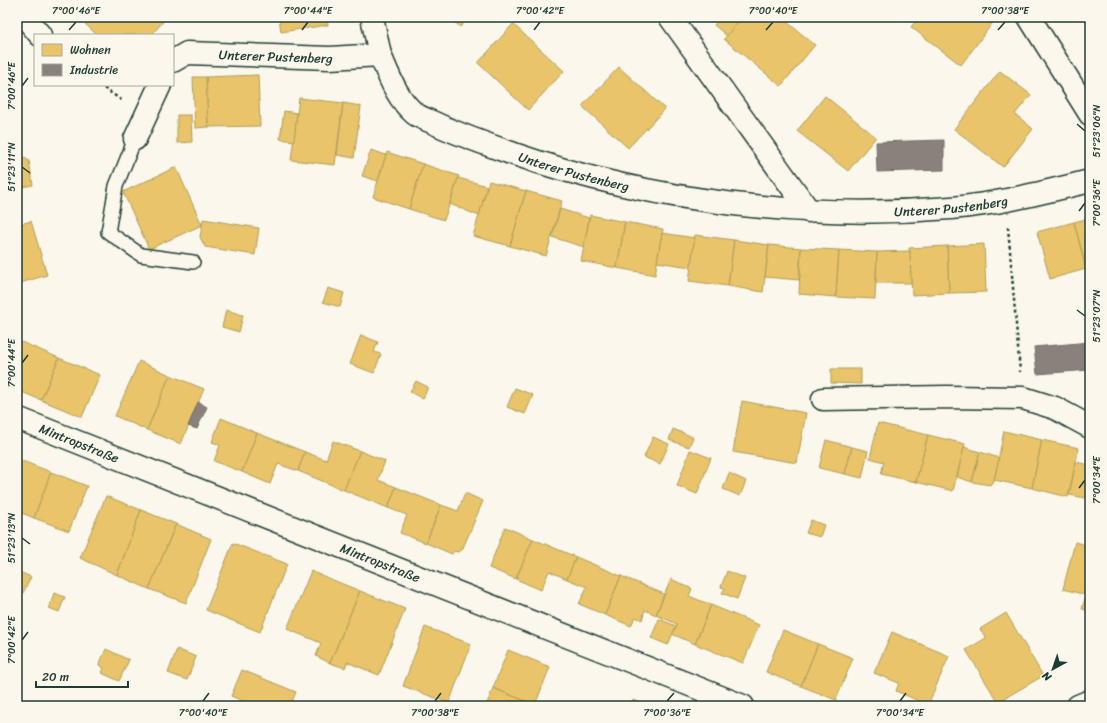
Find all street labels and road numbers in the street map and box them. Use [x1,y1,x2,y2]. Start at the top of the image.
street label: Unterer Pustenberg [218,43,334,70]
street label: Unterer Pustenberg [516,145,632,198]
street label: Unterer Pustenberg [894,188,1010,223]
street label: Mintropstraße [36,416,123,469]
street label: Mintropstraße [337,536,424,589]

